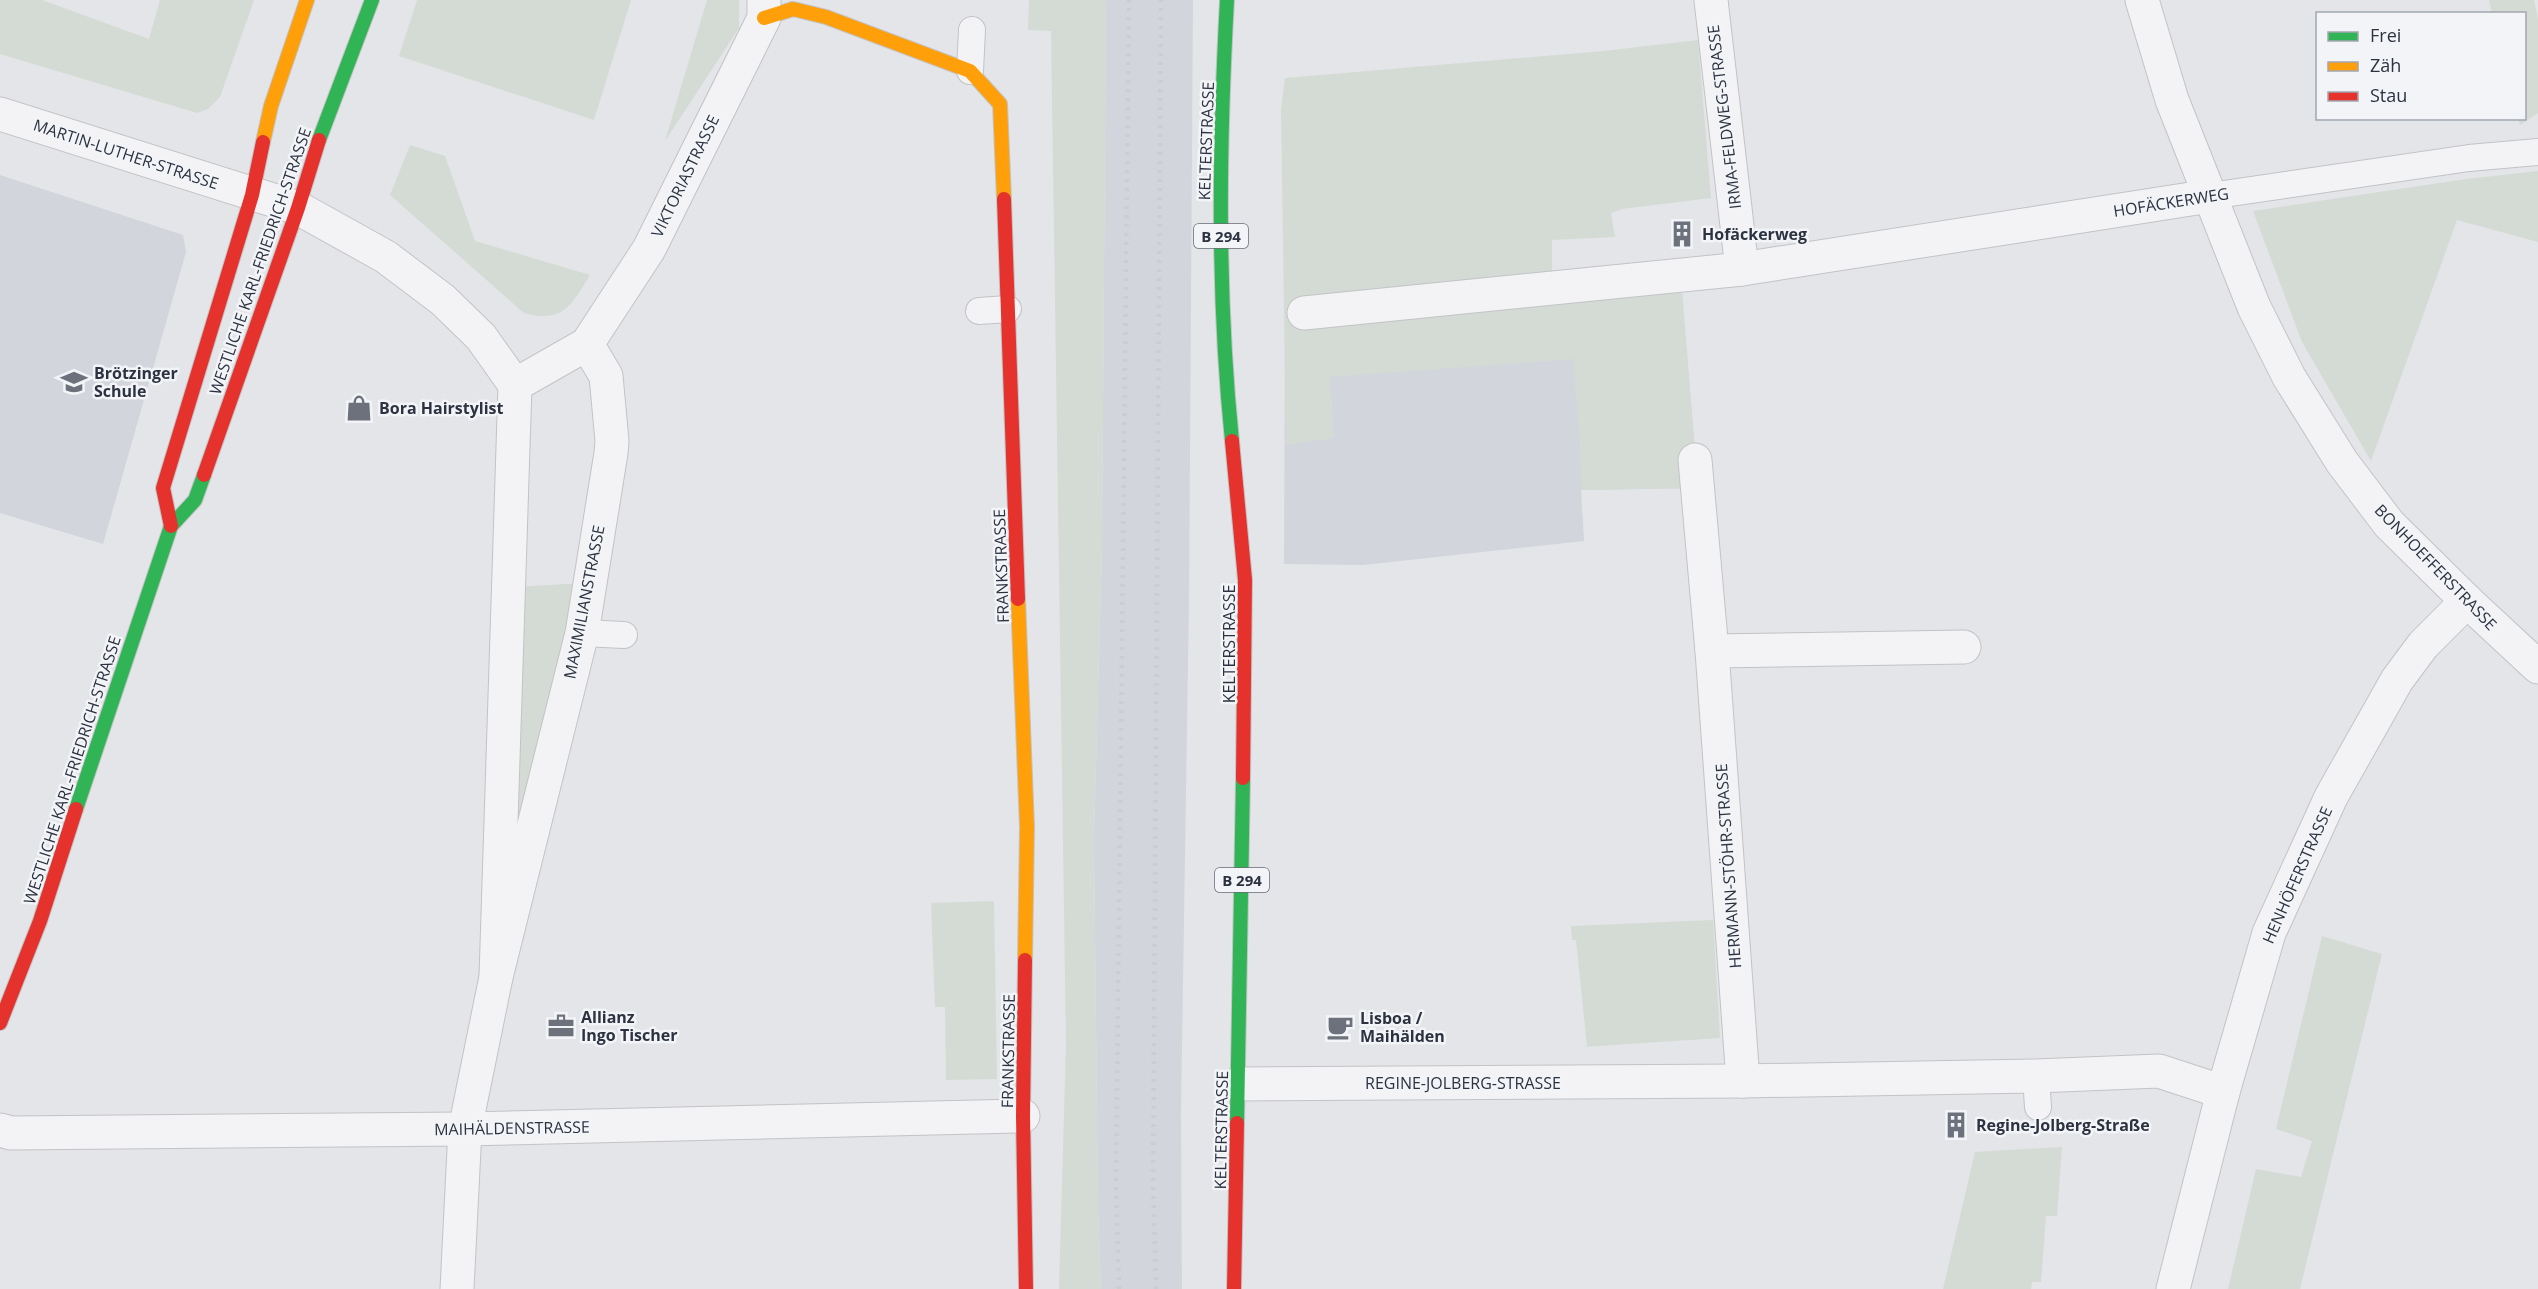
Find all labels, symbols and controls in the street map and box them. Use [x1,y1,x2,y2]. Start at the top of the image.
legend [2316,12,2526,120]
text: Frei [2370,23,2401,47]
street label: IRMA-FELDWEG-STRASSE [1702,24,1746,210]
text: Zäh [2370,53,2401,77]
street label: KELTERSTRASSE [1193,81,1219,201]
text: Stau [2370,83,2407,107]
street label: VIKTORIASTRASSE [646,111,724,241]
street label: MARTIN-LUTHER-STRASSE [31,114,221,194]
street label: WESTLICHE KARL-FRIEDRICH-STRASSE [204,125,316,397]
street label: HOFÄCKERWEG [2112,182,2230,222]
building icon: Hofäckerweg [1667,219,1697,249]
place label: Hofäckerweg [1702,223,1807,245]
road number: B 294 [1194,224,1248,248]
place label: Brötzinger Schule [94,362,178,402]
school or university icon: Brötzinger Schule [59,367,89,397]
shop icon: Bora Hairstylist [344,393,374,423]
place label: Bora Hairstylist [379,397,504,419]
street label: BONHOEFFERSTRASSE [2370,499,2502,635]
street label: FRANKSTRASSE [988,509,1014,623]
street label: MAXIMILIANSTRASSE [558,523,610,681]
street label: KELTERSTRASSE [1218,585,1240,703]
street label: WESTLICHE KARL-FRIEDRICH-STRASSE [18,633,126,907]
street label: HERMANN-STÖHR-STRASSE [1710,763,1746,969]
street label: HENHÖFERSTRASSE [2257,803,2337,947]
road number: B 294 [1215,868,1269,892]
street label: FRANKSTRASSE [996,994,1020,1108]
place label: Allianz Ingo Tischer [581,1006,677,1046]
place label: Lisboa / Maihälden [1360,1007,1445,1047]
office icon: Allianz Ingo Tischer [546,1011,576,1041]
cafe icon: Lisboa / Maihälden [1325,1012,1355,1042]
street label: KELTERSTRASSE [1209,1070,1233,1190]
street label: REGINE-JOLBERG-STRASSE [1365,1072,1561,1094]
building icon: Regine-Jolberg-Straße [1941,1110,1971,1140]
place label: Regine-Jolberg-Straße [1976,1114,2150,1136]
street label: MAIHÄLDENSTRASSE [434,1116,590,1140]

